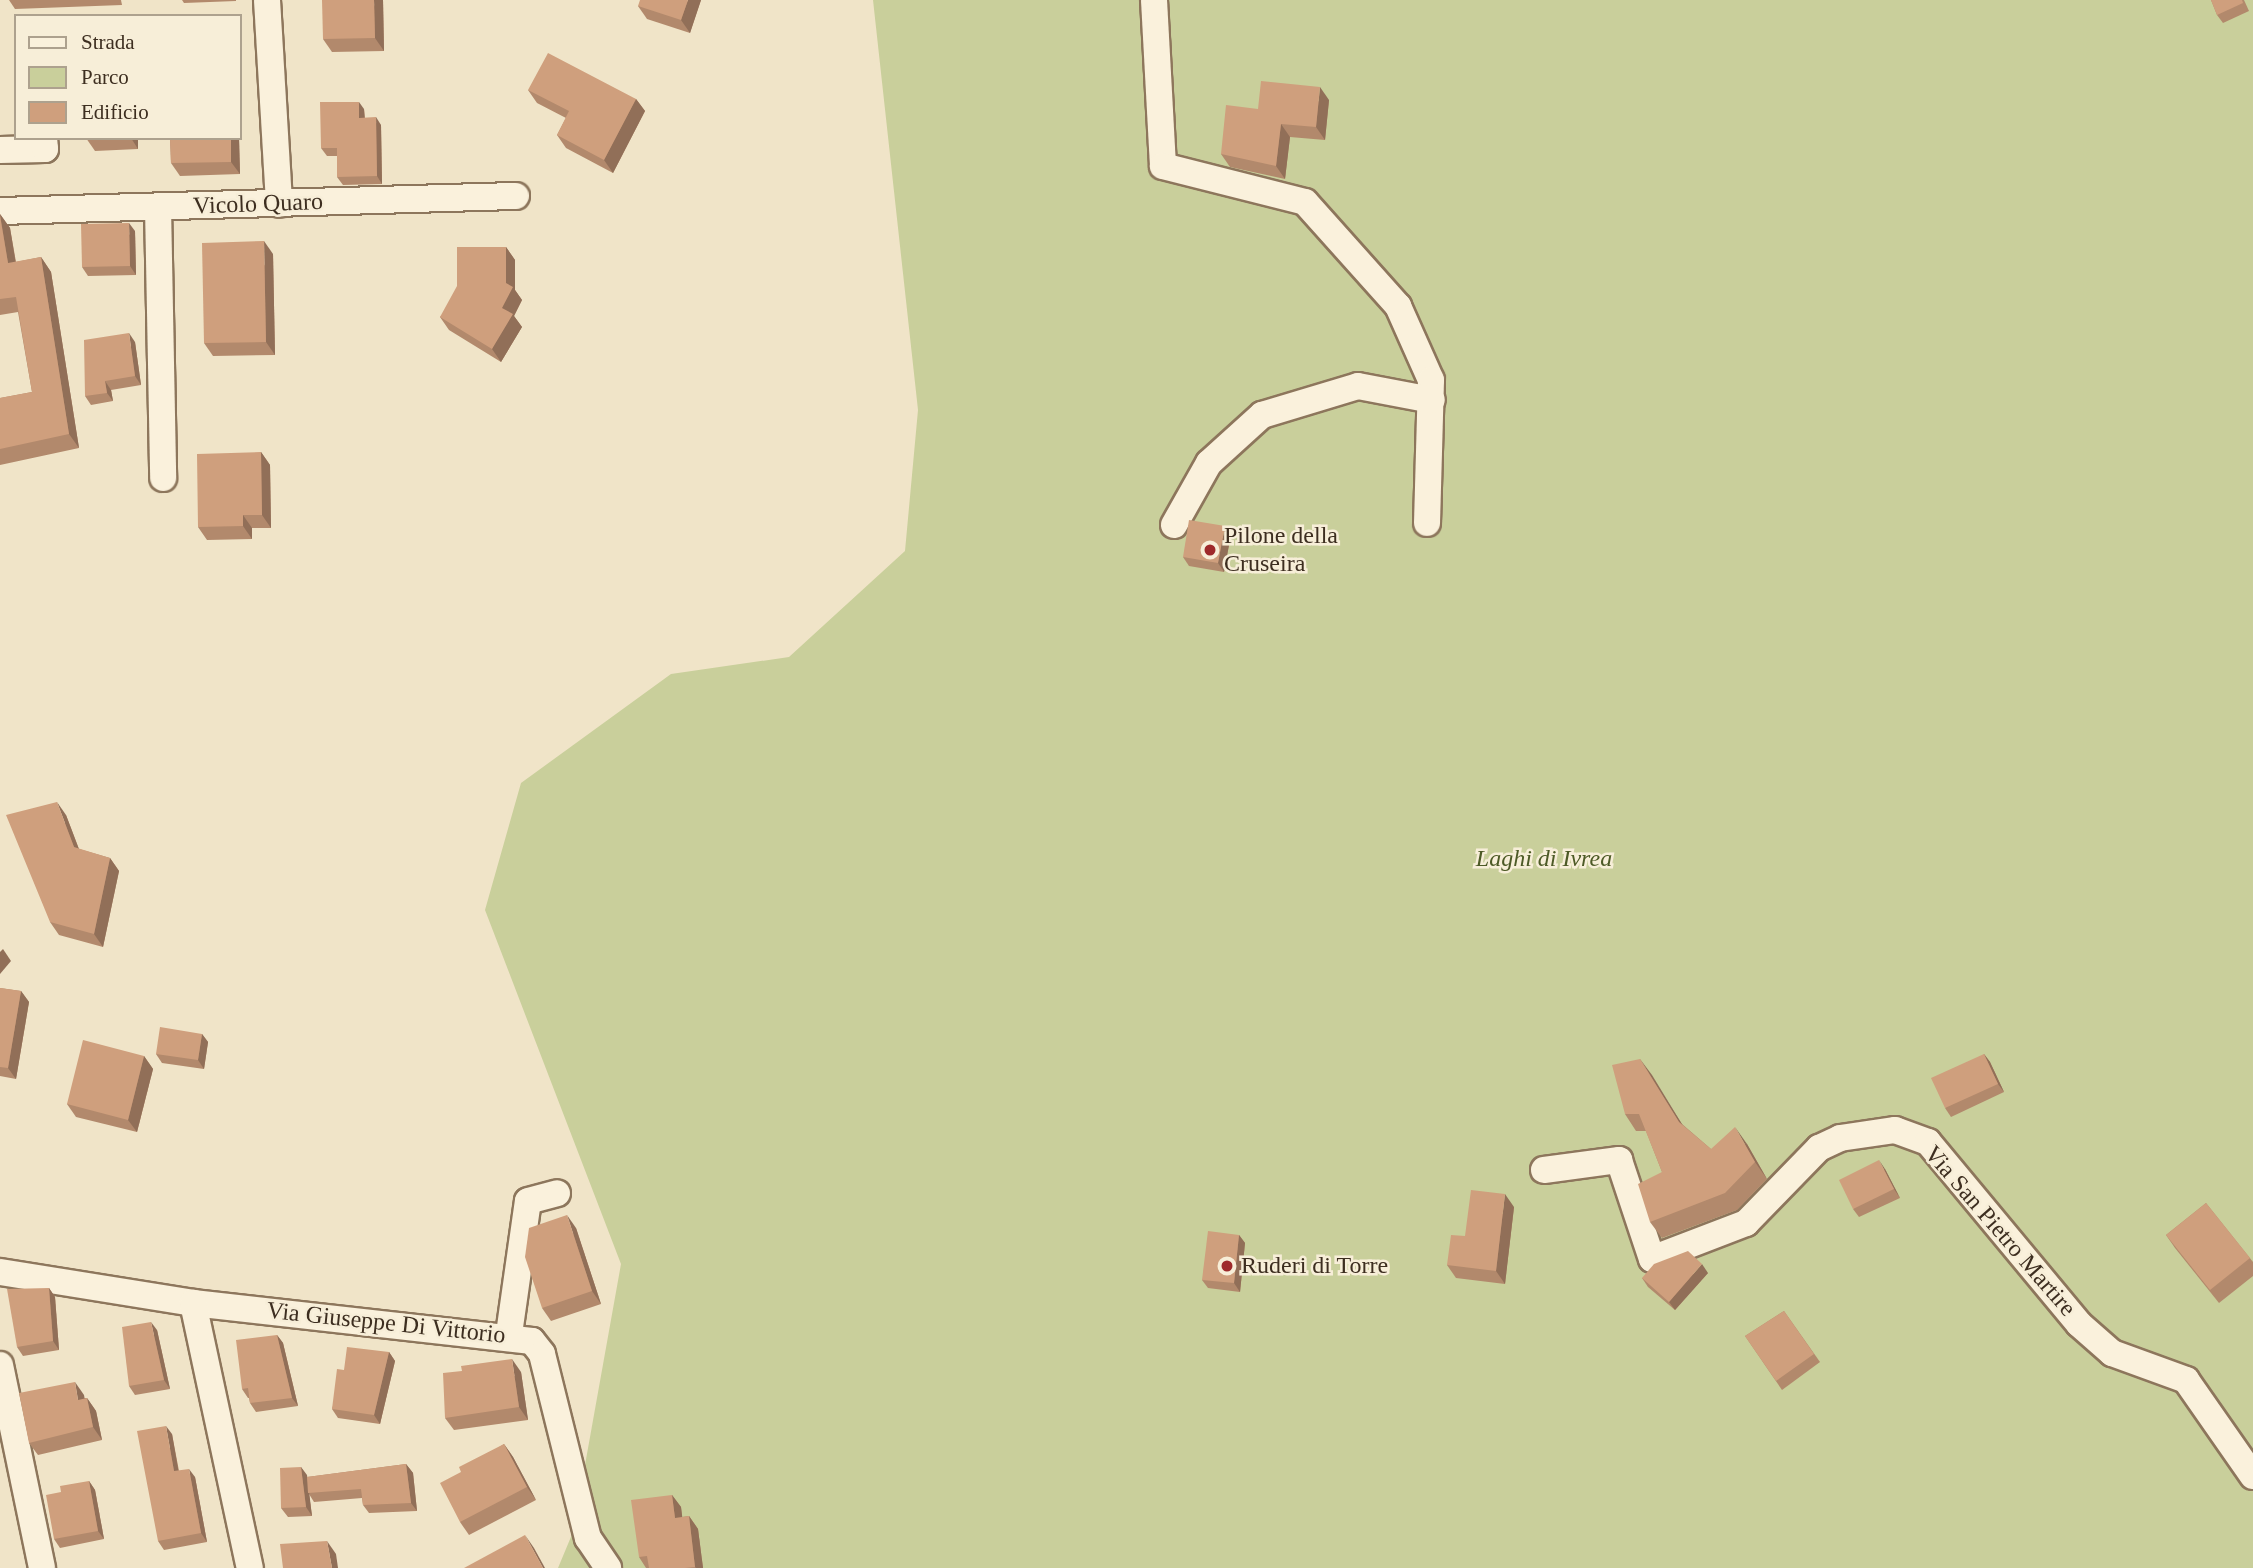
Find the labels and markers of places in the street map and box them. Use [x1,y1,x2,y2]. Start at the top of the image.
place label: Pilone della Cruseira [1224,522,1338,578]
marker: Pilone della Cruseira [1202,542,1218,558]
place label: Ruderi di Torre [1241,1252,1389,1280]
marker: Ruderi di Torre [1219,1258,1235,1274]

